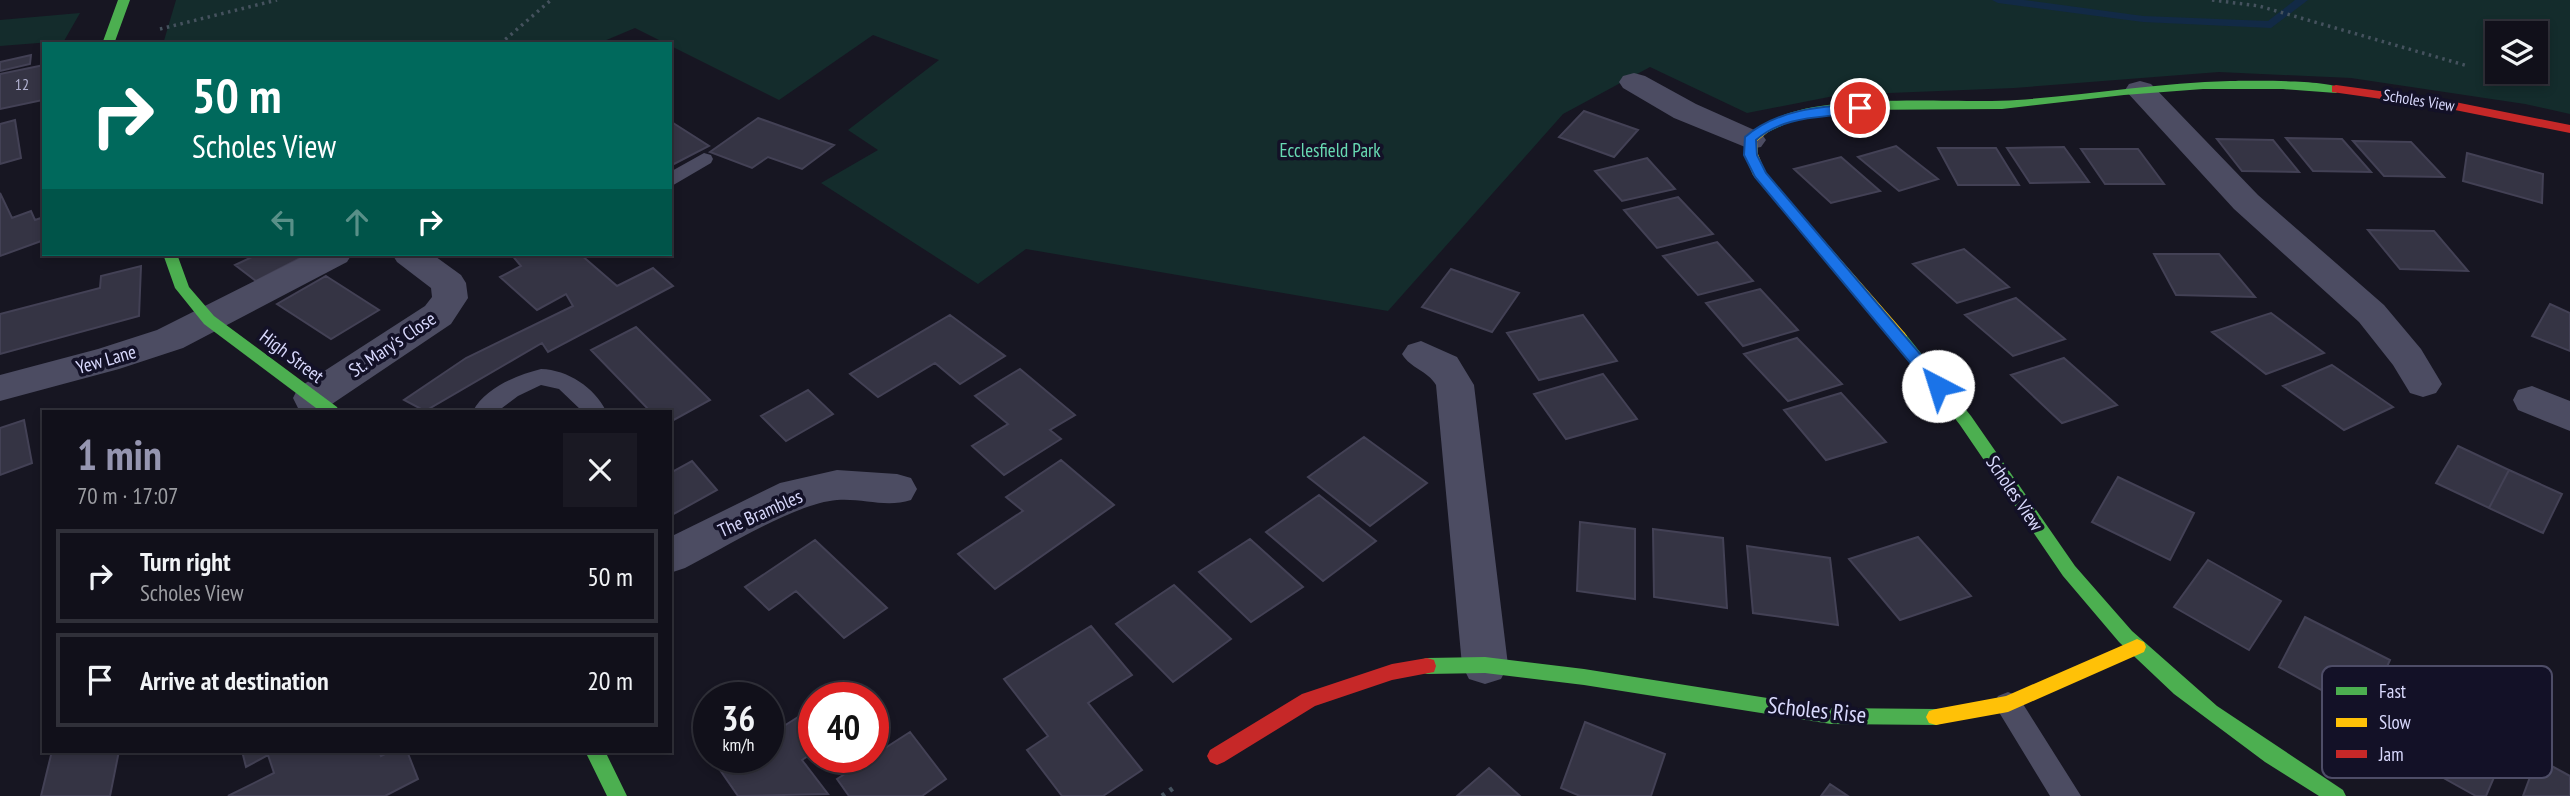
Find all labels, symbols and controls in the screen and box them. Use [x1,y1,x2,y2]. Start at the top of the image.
map controls [2485,21,2548,84]
button: layers [2485,21,2548,84]
text: 50 m [192,63,281,127]
icon: right [77,70,168,161]
house number: 12 [15,74,29,94]
pin [1830,78,1890,138]
street label: Scholes View [2382,84,2457,116]
icon: arrive [1841,89,1879,127]
text: Scholes View [192,125,336,167]
park label: Ecclesfield Park [1279,138,1381,162]
icon: left [265,203,303,241]
icon: ahead [338,203,376,241]
icon: right [411,203,449,241]
street label: St. Mary's Close [344,306,440,382]
street label: High Street [255,324,329,388]
street label: Yew Lane [73,339,139,379]
position arrow [1901,349,1975,423]
text: 1 min [77,427,162,482]
button: close [563,433,637,507]
street label: Scholes View [1981,451,2049,536]
text: 70 m · 17:07 [77,481,178,510]
street label: The Brambles [714,484,806,542]
text: Turn right [140,545,231,578]
icon: right [81,557,119,595]
text: 50 m [587,560,633,593]
text: Scholes View [140,578,244,607]
icon: arrive [81,661,119,699]
text: Arrive at destination [140,664,329,697]
text: 20 m [587,664,633,697]
legend [2322,666,2552,778]
text: Fast [2379,679,2407,703]
speed limit sign: 40 [798,682,889,773]
street label: Scholes Rise [1766,690,1868,729]
text: 36 [722,695,755,741]
text: Slow [2379,710,2412,734]
text: km/h [723,733,754,756]
text: Jam [2378,742,2404,766]

